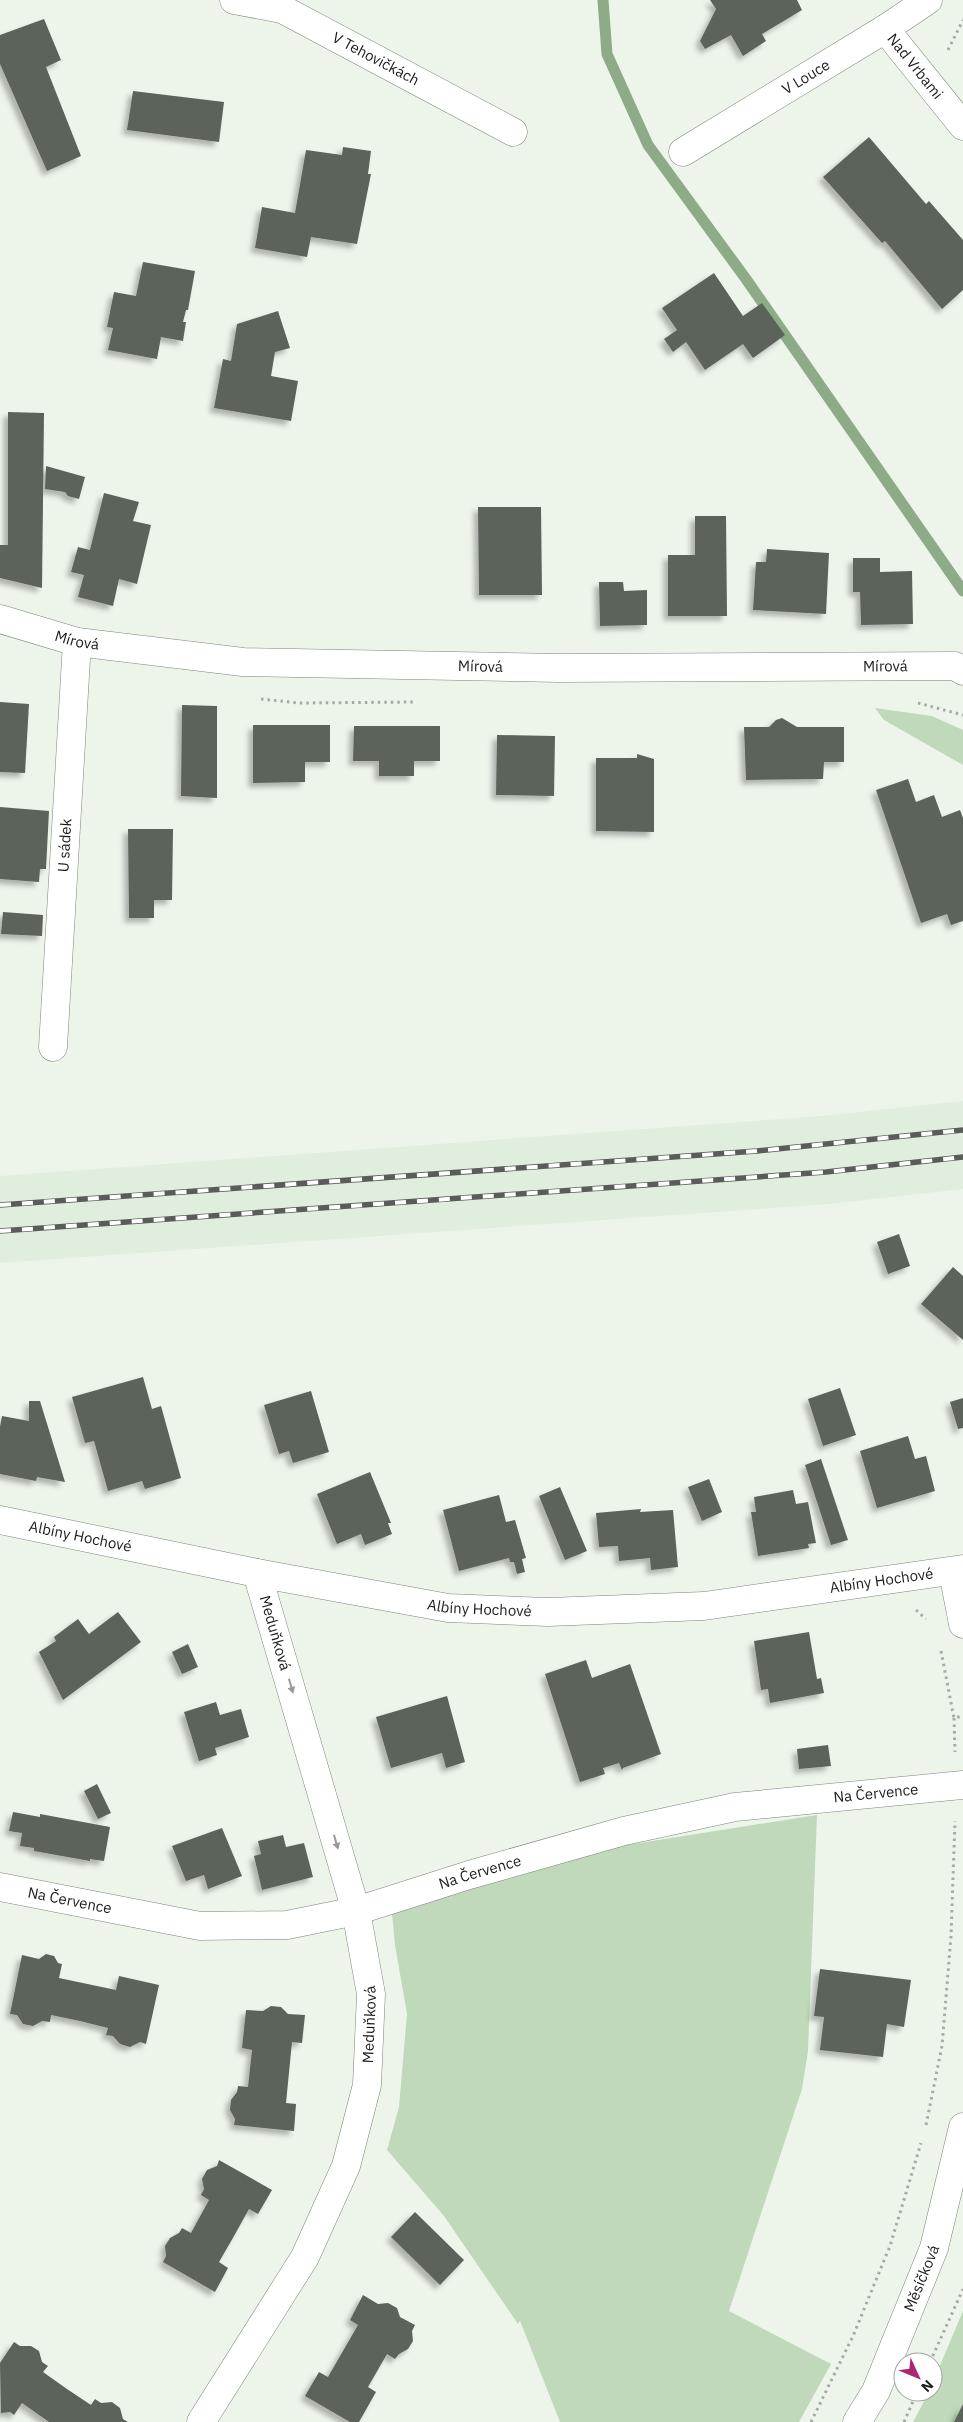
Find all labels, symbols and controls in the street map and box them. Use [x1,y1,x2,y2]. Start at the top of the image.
street label: V Tehovičkách [329,28,423,89]
street label: Nad Vrbami [883,29,948,103]
street label: V Louce [778,55,833,99]
street label: Mírová [53,626,100,654]
street label: Mírová [458,656,503,676]
street label: Mírová [863,656,908,675]
street label: U sádek [53,818,76,873]
street label: Albíny Hochové [27,1516,134,1556]
street label: Albíny Hochové [828,1563,934,1597]
street label: Meduňková [256,1593,295,1673]
street label: Albíny Hochové [426,1594,532,1620]
one-way arrow [287,1679,295,1694]
street label: Na Července [833,1779,919,1806]
one-way arrow [333,1835,341,1850]
street label: Na Července [436,1851,523,1893]
street label: Na Července [26,1883,113,1918]
street label: Meduňková [358,1984,380,2064]
street label: Měsíčková [899,2242,943,2314]
north arrow [893,2352,943,2402]
text: N [917,2376,937,2396]

